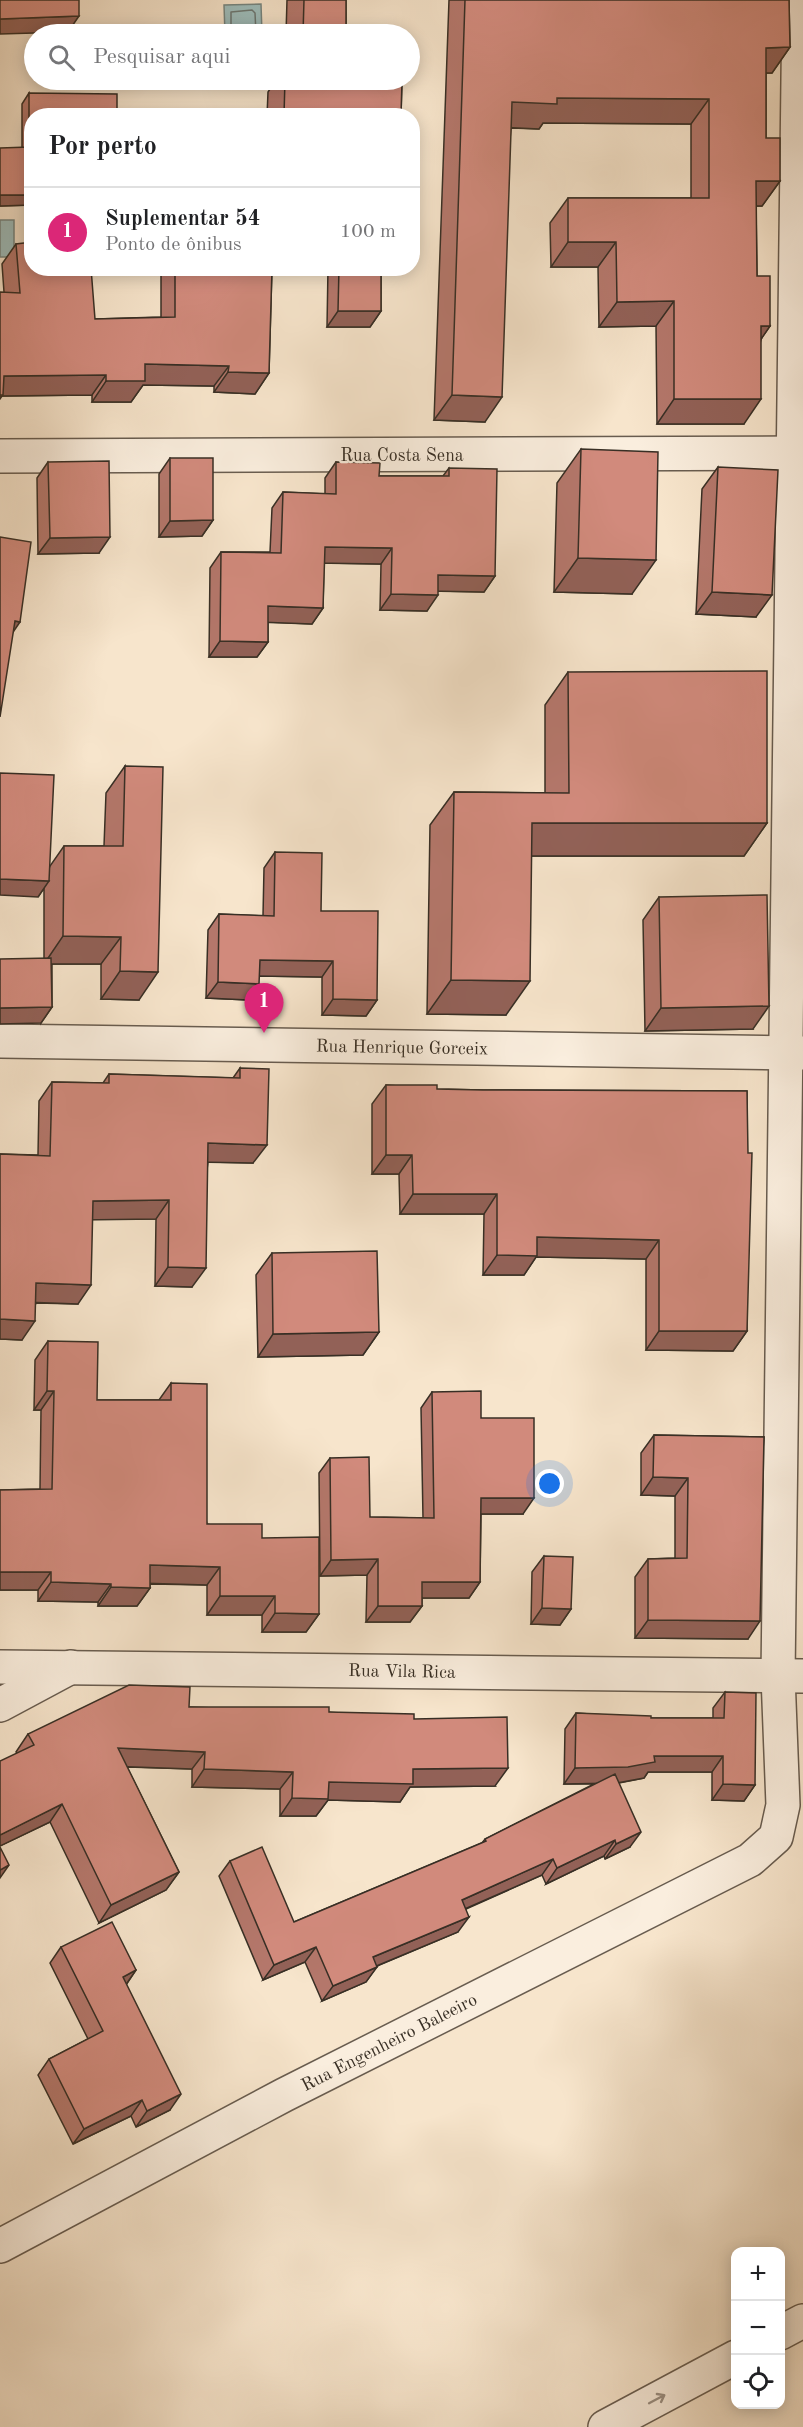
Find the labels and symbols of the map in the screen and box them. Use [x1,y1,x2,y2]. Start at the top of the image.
street label: Rua Costa Sena [340,447,464,465]
pin: 1 [244,984,284,1033]
street label: Rua Henrique Gorceix [316,1037,488,1059]
your location [535,1469,564,1498]
street label: Rua Vila Rica [348,1662,456,1682]
street label: Rua Engenheiro Baleeiro [299,1991,480,2095]
one-way arrow [648,2393,665,2405]

